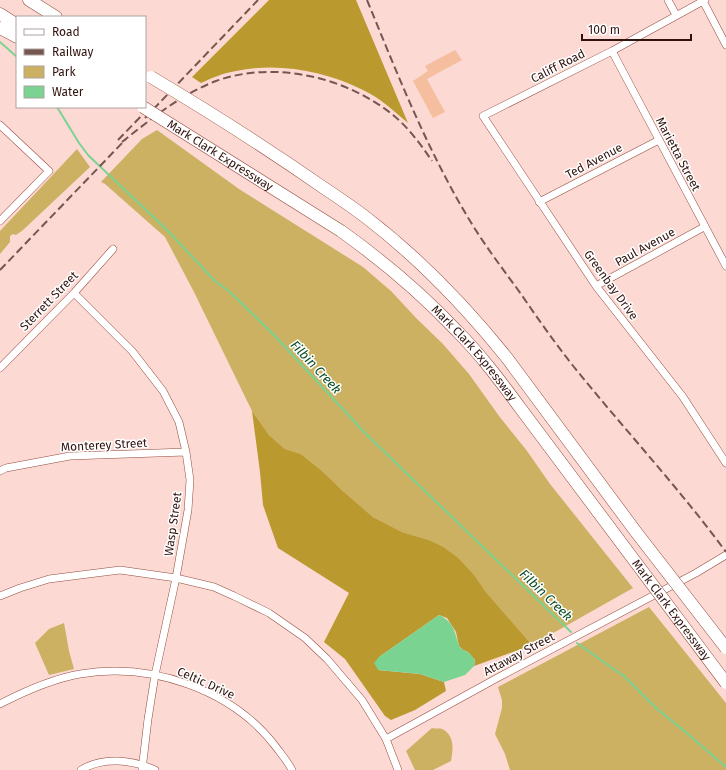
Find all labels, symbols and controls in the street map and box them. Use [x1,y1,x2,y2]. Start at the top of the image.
legend [16,16,146,108]
scale bar [582,16,691,42]
text: 100 m [588,23,620,37]
text: Road [52,25,80,39]
text: Railway [52,45,93,59]
street label: Califf Road [529,46,587,86]
text: Park [52,65,76,79]
text: Water [52,85,84,99]
street label: Marietta Street [653,115,704,194]
street label: Mark Clark Expressway [165,117,276,194]
street label: Ted Avenue [563,140,625,182]
street label: Paul Avenue [613,225,677,269]
street label: Greenbay Drive [581,247,641,323]
street label: Sterrett Street [17,268,81,334]
street label: Mark Clark Expressway [429,302,520,404]
water label: Filbin Creek [288,337,344,397]
street label: Monterey Street [60,436,148,454]
street label: Wasp Street [162,490,185,557]
street label: Mark Clark Expressway [629,557,714,663]
water label: Filbin Creek [517,566,575,624]
street label: Attaway Street [481,629,557,679]
street label: Celtic Drive [175,664,237,702]

